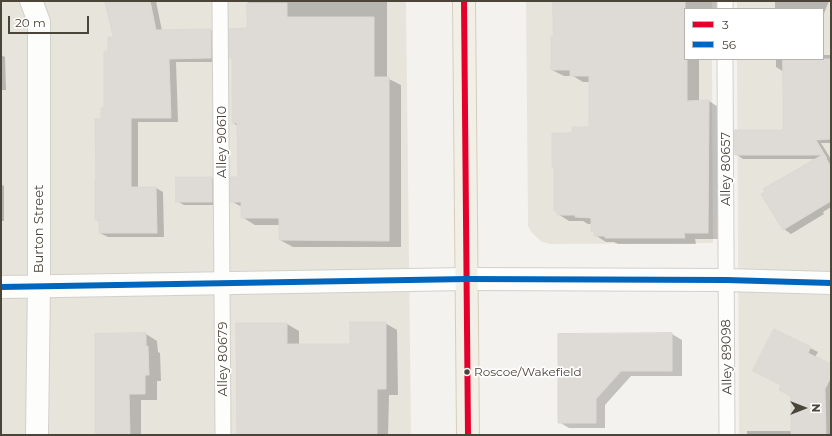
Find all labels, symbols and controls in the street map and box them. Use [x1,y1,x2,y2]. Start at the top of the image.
scale bar [10,8,91,34]
legend [684,8,824,60]
text: 20 m [15,15,46,30]
text: 3 [722,17,729,32]
text: 56 [722,37,736,52]
street label: Alley 90610 [214,106,230,178]
street label: Alley 80657 [718,132,734,206]
street label: Burton Street [31,185,47,273]
street label: Alley 89098 [719,319,735,395]
street label: Alley 80679 [215,322,231,396]
place label: Roscoe/Wakefield [474,365,582,379]
marker: Roscoe/Wakefield [462,367,472,377]
north arrow [784,388,824,428]
text: N [809,404,823,412]

